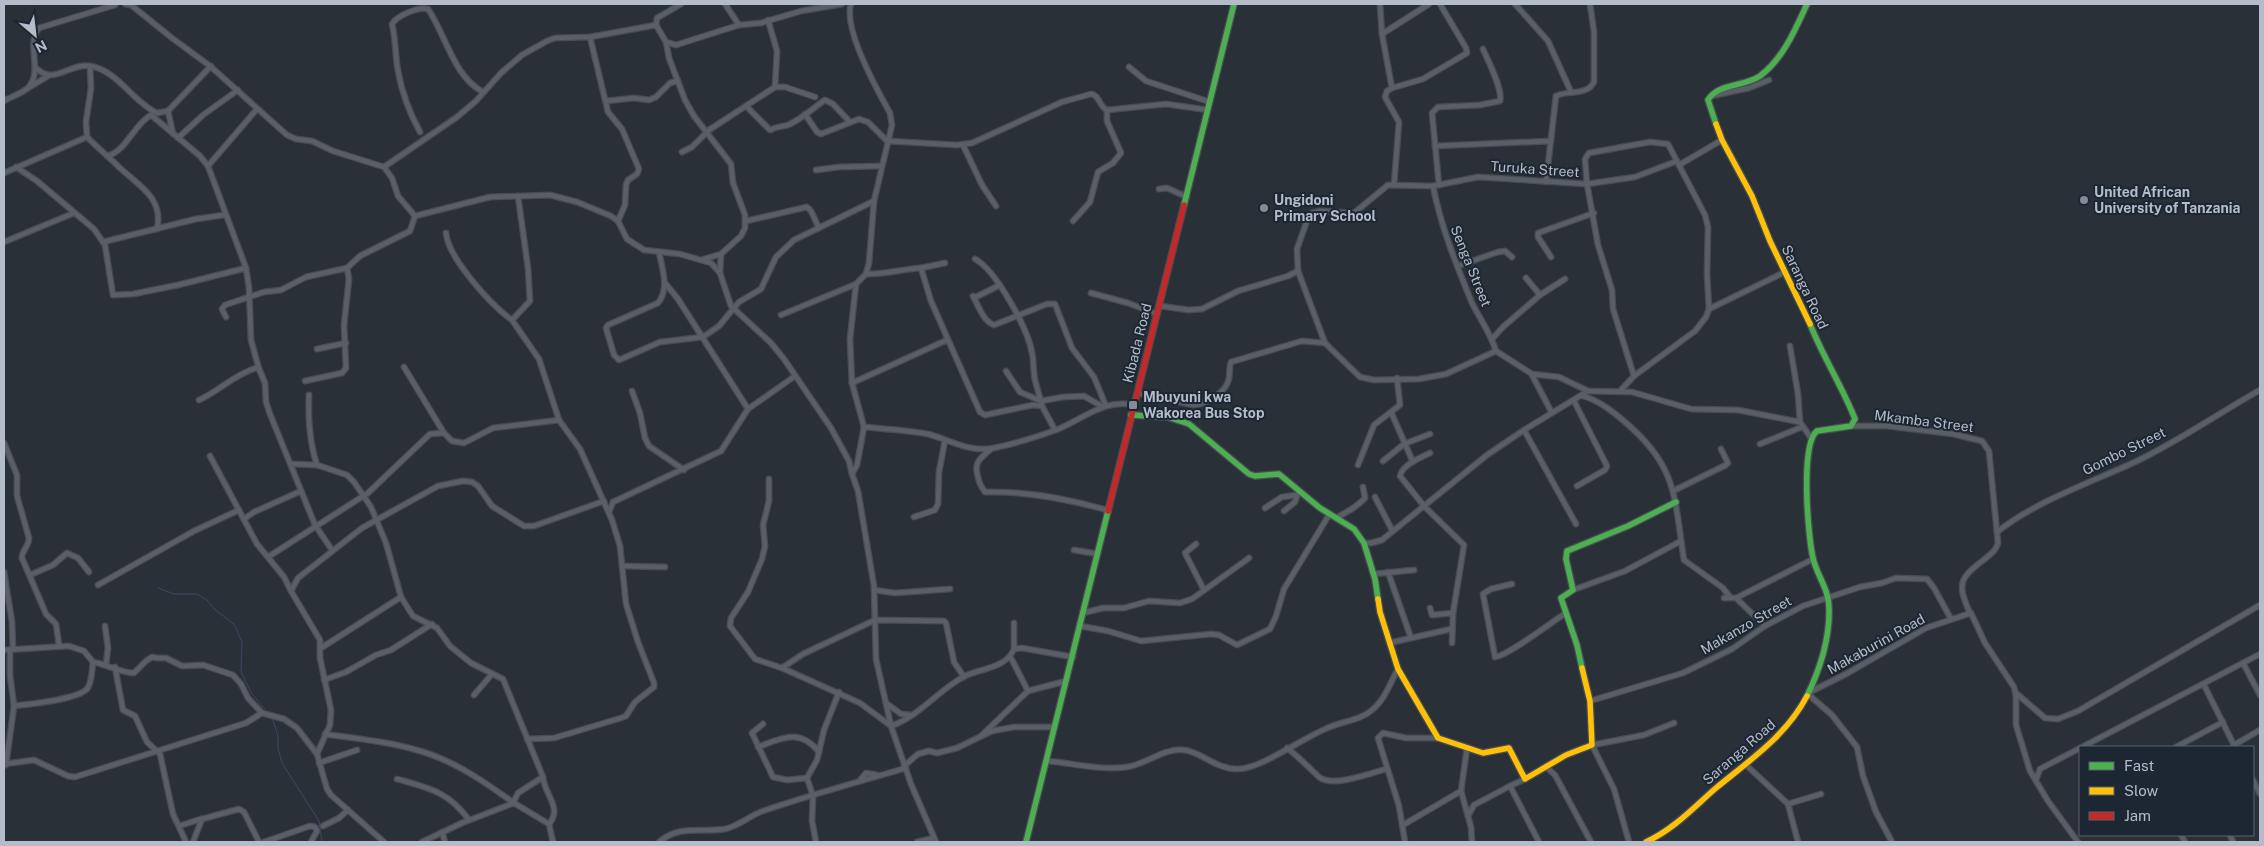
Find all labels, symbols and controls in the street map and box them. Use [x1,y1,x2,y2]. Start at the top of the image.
north arrow [10,10,60,60]
text: N [33,37,50,56]
street label: Turuka Street [1490,158,1580,180]
place label: United African University of Tanzania [2094,184,2240,216]
place label: Ungidoni Primary School [1274,192,1377,224]
marker: United African University of Tanzania [2078,194,2090,206]
marker: Ungidoni Primary School [1258,202,1270,214]
street label: Senga Street [1447,223,1495,309]
street label: Saranga Road [1779,242,1831,332]
street label: Kibada Road [1119,301,1155,385]
place label: Mbuyuni kwa Wakorea Bus Stop [1143,389,1264,421]
marker: Mbuyuni kwa Wakorea Bus Stop [1127,399,1139,411]
street label: Mkamba Street [1873,407,1975,435]
street label: Gombo Street [2080,424,2168,478]
street label: Makanzo Street [1698,592,1794,658]
street label: Makaburini Road [1824,611,1928,677]
street label: Saranga Road [1699,716,1779,788]
legend [2079,746,2254,836]
text: Fast [2124,757,2154,774]
text: Slow [2124,782,2159,799]
text: Jam [2124,807,2151,824]

